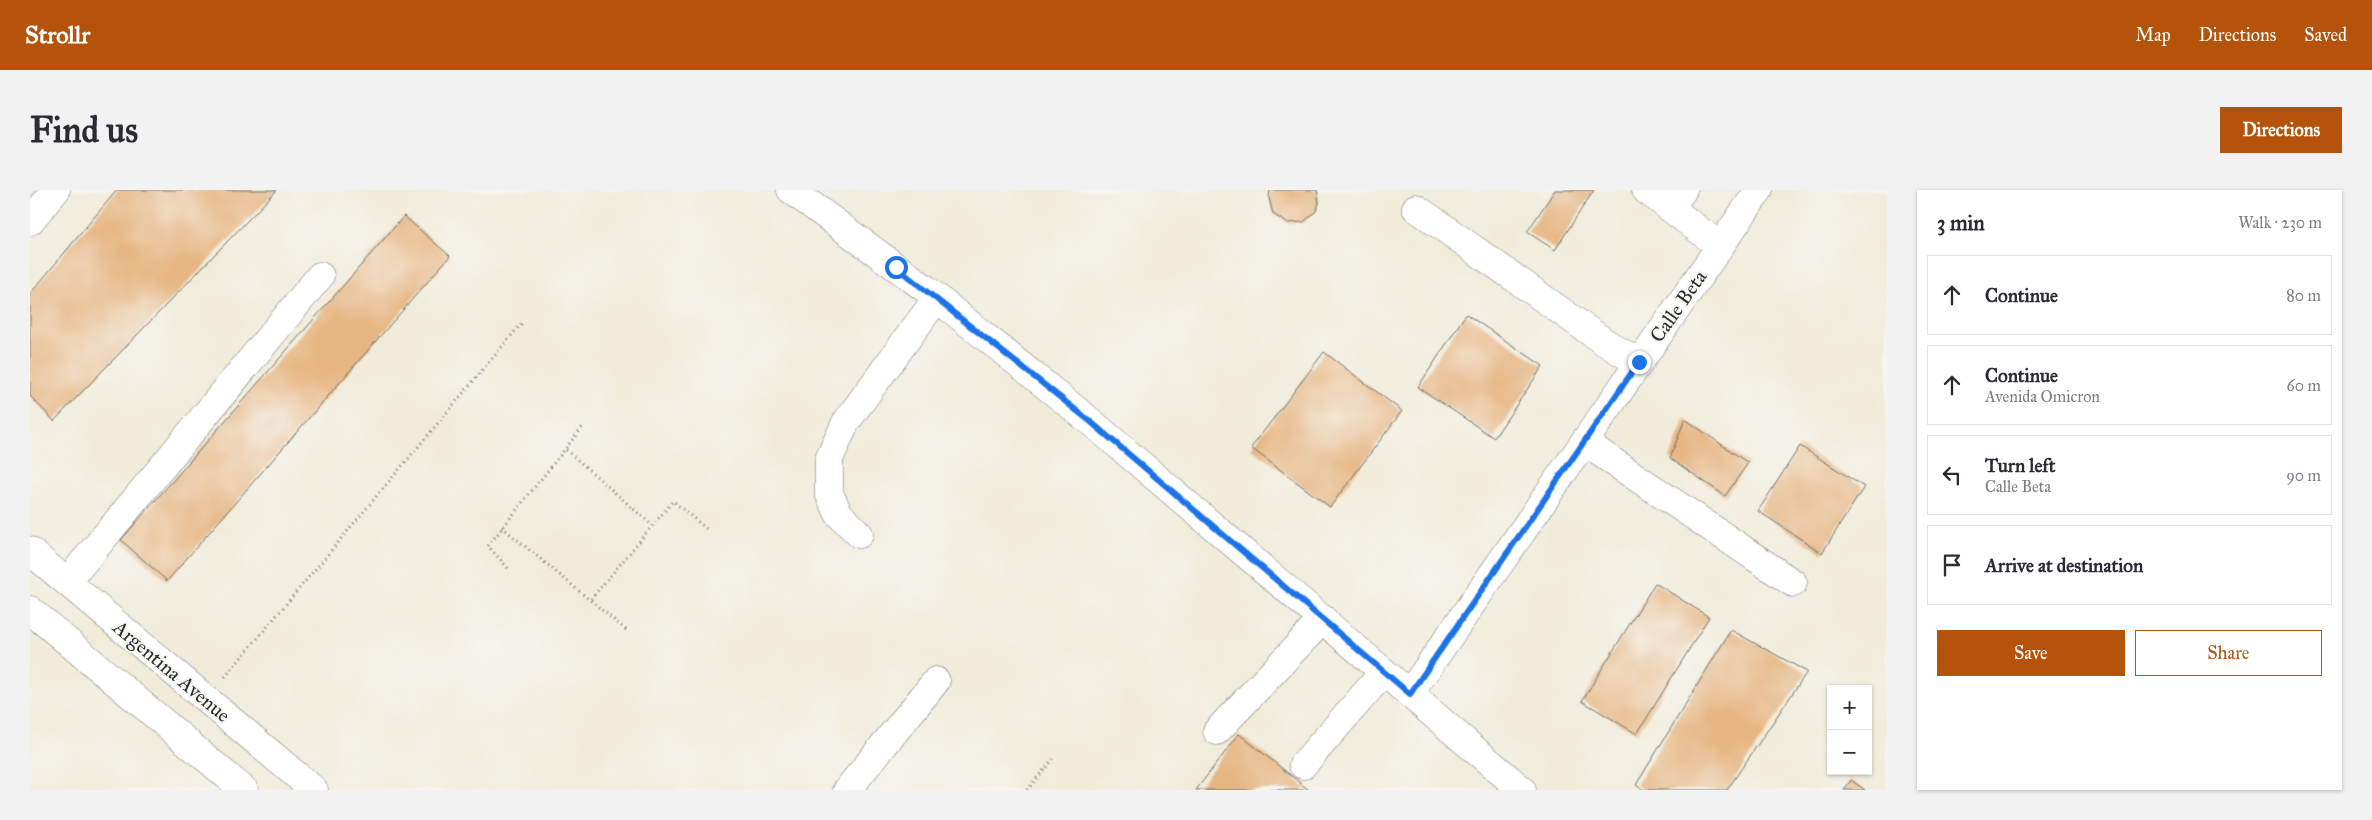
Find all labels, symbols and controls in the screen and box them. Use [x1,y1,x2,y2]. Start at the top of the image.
text: Strollr [25,20,90,50]
text: Map [2135,24,2171,46]
text: Directions [2199,24,2276,46]
text: Saved [2304,24,2347,46]
button: Directions [2220,107,2342,153]
text: Find us [30,109,138,152]
text: 3 min [1937,210,1985,236]
text: Walk · 230 m [2238,213,2322,232]
route start [885,256,908,279]
street label: Calle Beta [1644,265,1712,347]
icon: ahead [1938,281,1966,309]
text: Continue [1985,284,2058,307]
text: 80 m [2286,286,2321,305]
route end [1628,351,1651,374]
text: Continue [1985,364,2058,387]
icon: ahead [1938,371,1966,399]
text: 60 m [2287,376,2321,395]
text: Avenida Omicron [1985,387,2100,406]
text: Turn left [1985,454,2055,477]
icon: left [1938,461,1966,489]
text: 90 m [2286,466,2321,485]
text: Calle Beta [1985,477,2051,496]
icon: arrive [1938,551,1966,579]
text: Arrive at destination [1985,554,2143,577]
street label: Argentina Avenue [107,614,235,728]
button: Save [1937,630,2125,676]
button: Share [2135,630,2322,676]
map controls [1827,685,1872,775]
button: + [1827,685,1872,730]
button: − [1827,730,1872,775]

